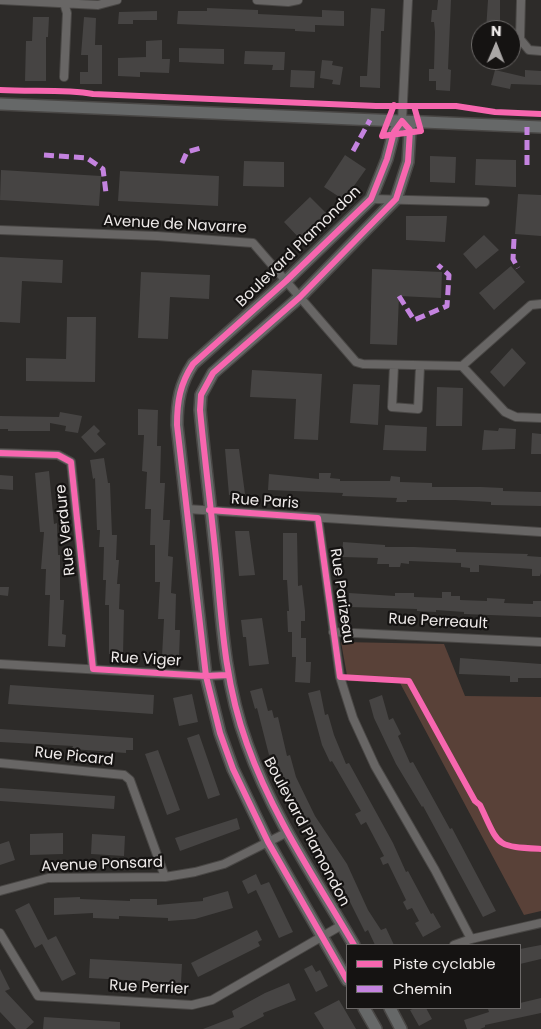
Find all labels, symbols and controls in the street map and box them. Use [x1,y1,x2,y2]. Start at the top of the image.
north arrow [471,20,521,70]
text: N [491,21,502,41]
street label: Boulevard Plamondon [233,183,365,311]
street label: Avenue de Navarre [103,212,247,238]
street label: Rue Verdure [52,483,80,577]
street label: Rue Paris [230,491,300,513]
street label: Rue Parizeau [325,547,357,645]
street label: Rue Perreault [388,610,488,634]
street label: Rue Viger [110,649,182,671]
street label: Rue Picard [34,744,114,770]
street label: Boulevard Plamondon [259,754,353,910]
street label: Avenue Ponsard [41,854,163,876]
legend [346,944,521,1009]
text: Piste cyclable [393,953,496,974]
street label: Rue Perrier [109,977,189,999]
text: Chemin [393,978,452,999]

